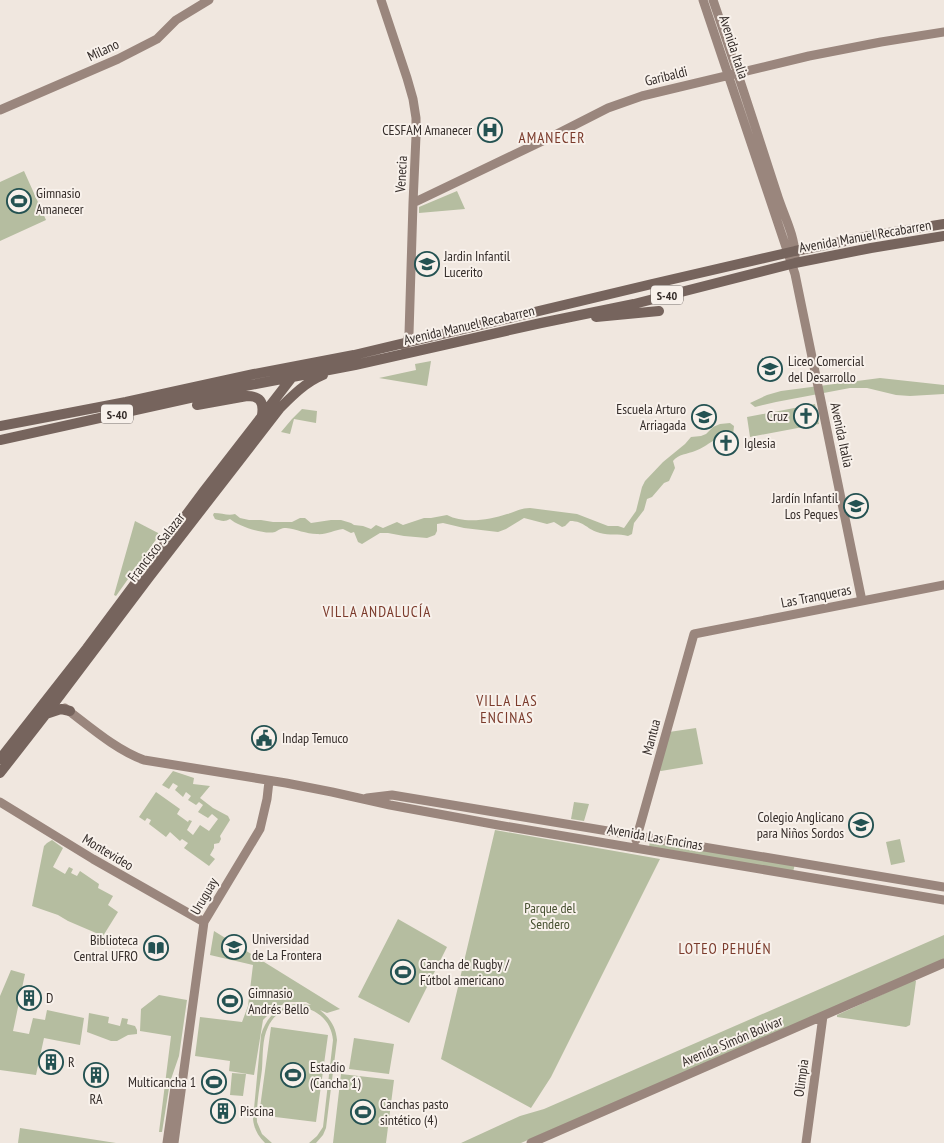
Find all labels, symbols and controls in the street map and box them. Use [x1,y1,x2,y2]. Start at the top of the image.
street label: Avenida Italia [715,13,753,81]
street label: Milano [84,35,122,65]
street label: Garibaldi [643,62,689,90]
hospital icon: CESFAM Amanecer [477,117,503,143]
place label: CESFAM Amanecer [382,121,472,139]
district label: AMANECER [519,128,585,147]
street label: Venecia [391,155,411,194]
place label: Gimnasio Amanecer [36,184,84,218]
sports icon: Gimnasio Amanecer [6,188,32,214]
street label: Avenida Manuel Recabarren [798,216,932,256]
place label: Jardin Infantil Lucerito [443,247,511,281]
school or university icon: Jardin Infantil Lucerito [414,251,440,277]
road number: S-40 [651,286,683,304]
street label: Avenida Manuel Recabarren [402,301,536,349]
place label: Liceo Comercial del Desarrollo [788,352,865,386]
school or university icon: Liceo Comercial del Desarrollo [757,356,783,382]
place label: Escuela Arturo Arriagada [616,400,686,434]
street label: Avenida Italia [826,401,858,469]
church icon: Cruz [793,403,819,429]
road number: S-40 [101,404,133,424]
school or university icon: Escuela Arturo Arriagada [691,404,717,430]
place label: Cruz [767,407,788,425]
church icon: Iglesia [713,430,739,456]
place label: Iglesia [744,434,776,452]
place label: Jardín Infantil Los Peques [771,489,839,523]
school or university icon: Jardín Infantil Los Peques [843,493,869,519]
street label: Francisco Salazar [123,509,189,585]
street label: Las Tranqueras [779,580,853,612]
district label: VILLA ANDALUCÍA [322,602,431,621]
district label: VILLA LAS ENCINAS [475,691,538,727]
street label: Mantua [638,717,664,757]
public building icon: Indap Temuco [251,725,277,751]
place label: Indap Temuco [282,729,348,747]
place label: Colegio Anglicano para Niños Sordos [757,808,844,842]
school or university icon: Colegio Anglicano para Niños Sordos [848,812,874,838]
street label: Avenida Las Encinas [606,820,704,854]
street label: Montevideo [79,830,137,874]
street label: Uruguay [186,873,222,918]
park label: Parque del Sendero [524,899,576,933]
place label: Universidad de La Frontera [252,930,322,964]
place label: Biblioteca Central UFRO [73,931,138,965]
school or university icon: Universidad de La Frontera [221,934,247,960]
library icon: Biblioteca Central UFRO [143,935,169,961]
district label: LOTEO PEHUÉN [678,939,772,958]
place label: Cancha de Rugby / Fútbol americano [420,955,510,989]
sports icon: Cancha de Rugby / Fútbol americano [390,959,416,985]
place label: Gimnasio Andrés Bello [248,984,309,1018]
building icon: D [16,985,42,1011]
sports icon: Gimnasio Andrés Bello [217,988,243,1014]
place label: D [46,989,53,1007]
street label: Avenida Simón Bolívar [679,1011,786,1070]
building icon: R [38,1049,64,1075]
place label: R [68,1053,75,1071]
place label: Estadio (Cancha 1) [310,1058,361,1092]
street label: Olimpia [789,1058,813,1098]
building icon: RA [83,1062,109,1088]
sports icon: Estadio (Cancha 1) [280,1062,306,1088]
sports icon: Multicancha 1 [201,1069,227,1095]
place label: Multicancha 1 [128,1073,196,1091]
place label: RA [89,1090,103,1108]
place label: Canchas pasto sintético (4) [380,1095,449,1129]
building icon: Piscina [210,1098,236,1124]
sports icon: Canchas pasto sintético (4) [350,1099,376,1125]
place label: Piscina [240,1102,274,1120]

